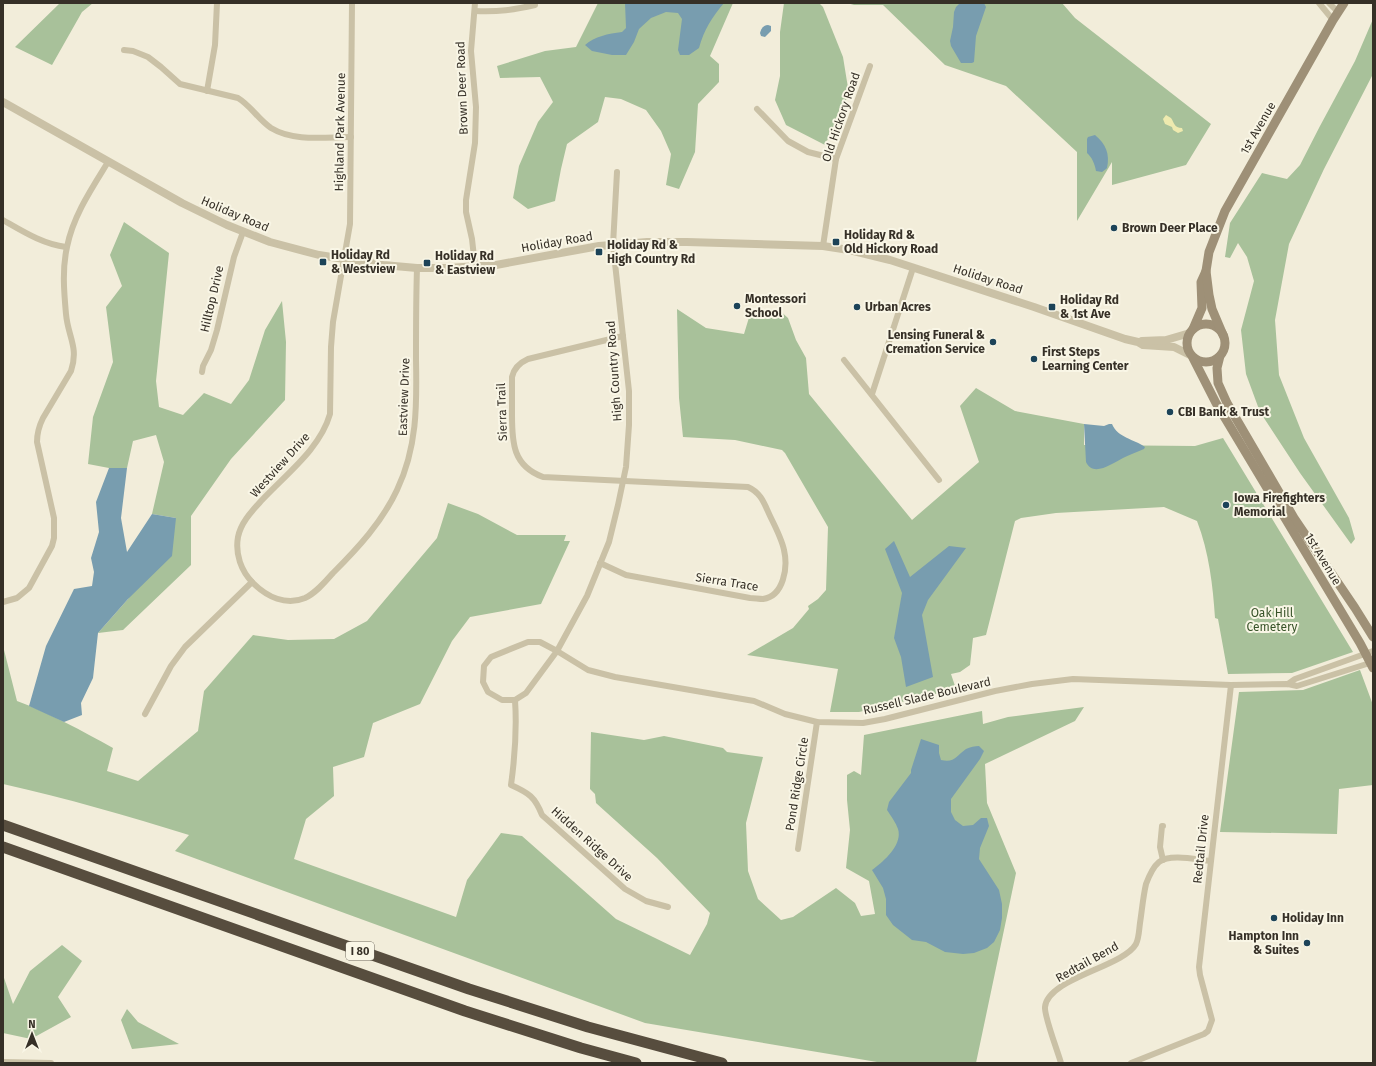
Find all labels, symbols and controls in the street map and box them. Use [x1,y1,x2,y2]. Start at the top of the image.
street label: Brown Deer Road [453,41,471,135]
street label: Old Hickory Road [819,70,863,164]
street label: Highland Park Avenue [332,72,348,192]
street label: 1st Avenue [1237,99,1279,157]
street label: Holiday Road [199,193,271,235]
place label: Brown Deer Place [1122,221,1218,235]
marker: Brown Deer Place [1109,223,1119,233]
place label: Holiday Rd & Old Hickory Road [844,228,938,256]
street label: Holiday Road [520,229,594,255]
marker: Holiday Rd & Old Hickory Road [831,237,841,247]
place label: Holiday Rd & High Country Rd [607,238,695,266]
marker: Holiday Rd & High Country Rd [594,247,604,257]
place label: Holiday Rd & Westview [331,248,395,276]
place label: Holiday Rd & Eastview [435,249,495,277]
marker: Holiday Rd & Westview [318,257,328,267]
marker: Holiday Rd & Eastview [422,258,432,268]
street label: Holiday Road [951,261,1025,297]
street label: Hilltop Drive [198,264,226,334]
place label: Montessori School [745,292,806,320]
place label: Holiday Rd & 1st Ave [1060,293,1119,321]
place label: Urban Acres [865,300,931,314]
marker: Montessori School [732,301,742,311]
marker: Urban Acres [852,302,862,312]
marker: Holiday Rd & 1st Ave [1047,302,1057,312]
street label: High Country Road [603,320,625,422]
place label: Lensing Funeral & Cremation Service [886,328,985,356]
marker: Lensing Funeral & Cremation Service [988,337,998,347]
place label: First Steps Learning Center [1042,345,1129,373]
marker: First Steps Learning Center [1029,354,1039,364]
street label: Eastview Drive [396,358,412,436]
street label: Sierra Trail [494,382,510,441]
place label: CBI Bank & Trust [1178,405,1270,419]
marker: CBI Bank & Trust [1165,407,1175,417]
street label: Westview Drive [247,430,313,500]
place label: Iowa Firefighters Memorial [1234,491,1325,519]
marker: Iowa Firefighters Memorial [1221,500,1231,510]
street label: 1st Avenue [1302,530,1344,588]
street label: Sierra Trace [694,570,760,594]
park label: Oak Hill Cemetery [1246,606,1298,634]
street label: Russell Slade Boulevard [862,675,992,717]
street label: Pond Ridge Circle [783,736,811,832]
street label: Hidden Ridge Drive [549,804,635,884]
street label: Redtail Drive [1190,814,1212,884]
place label: Holiday Inn [1282,911,1344,925]
marker: Holiday Inn [1269,913,1279,923]
place label: Hampton Inn & Suites [1229,929,1299,957]
marker: Hampton Inn & Suites [1302,938,1312,948]
street label: Redtail Bend [1053,939,1121,985]
road number: I 80 [346,942,374,960]
north arrow [12,1014,52,1054]
text: N [28,1018,36,1031]

